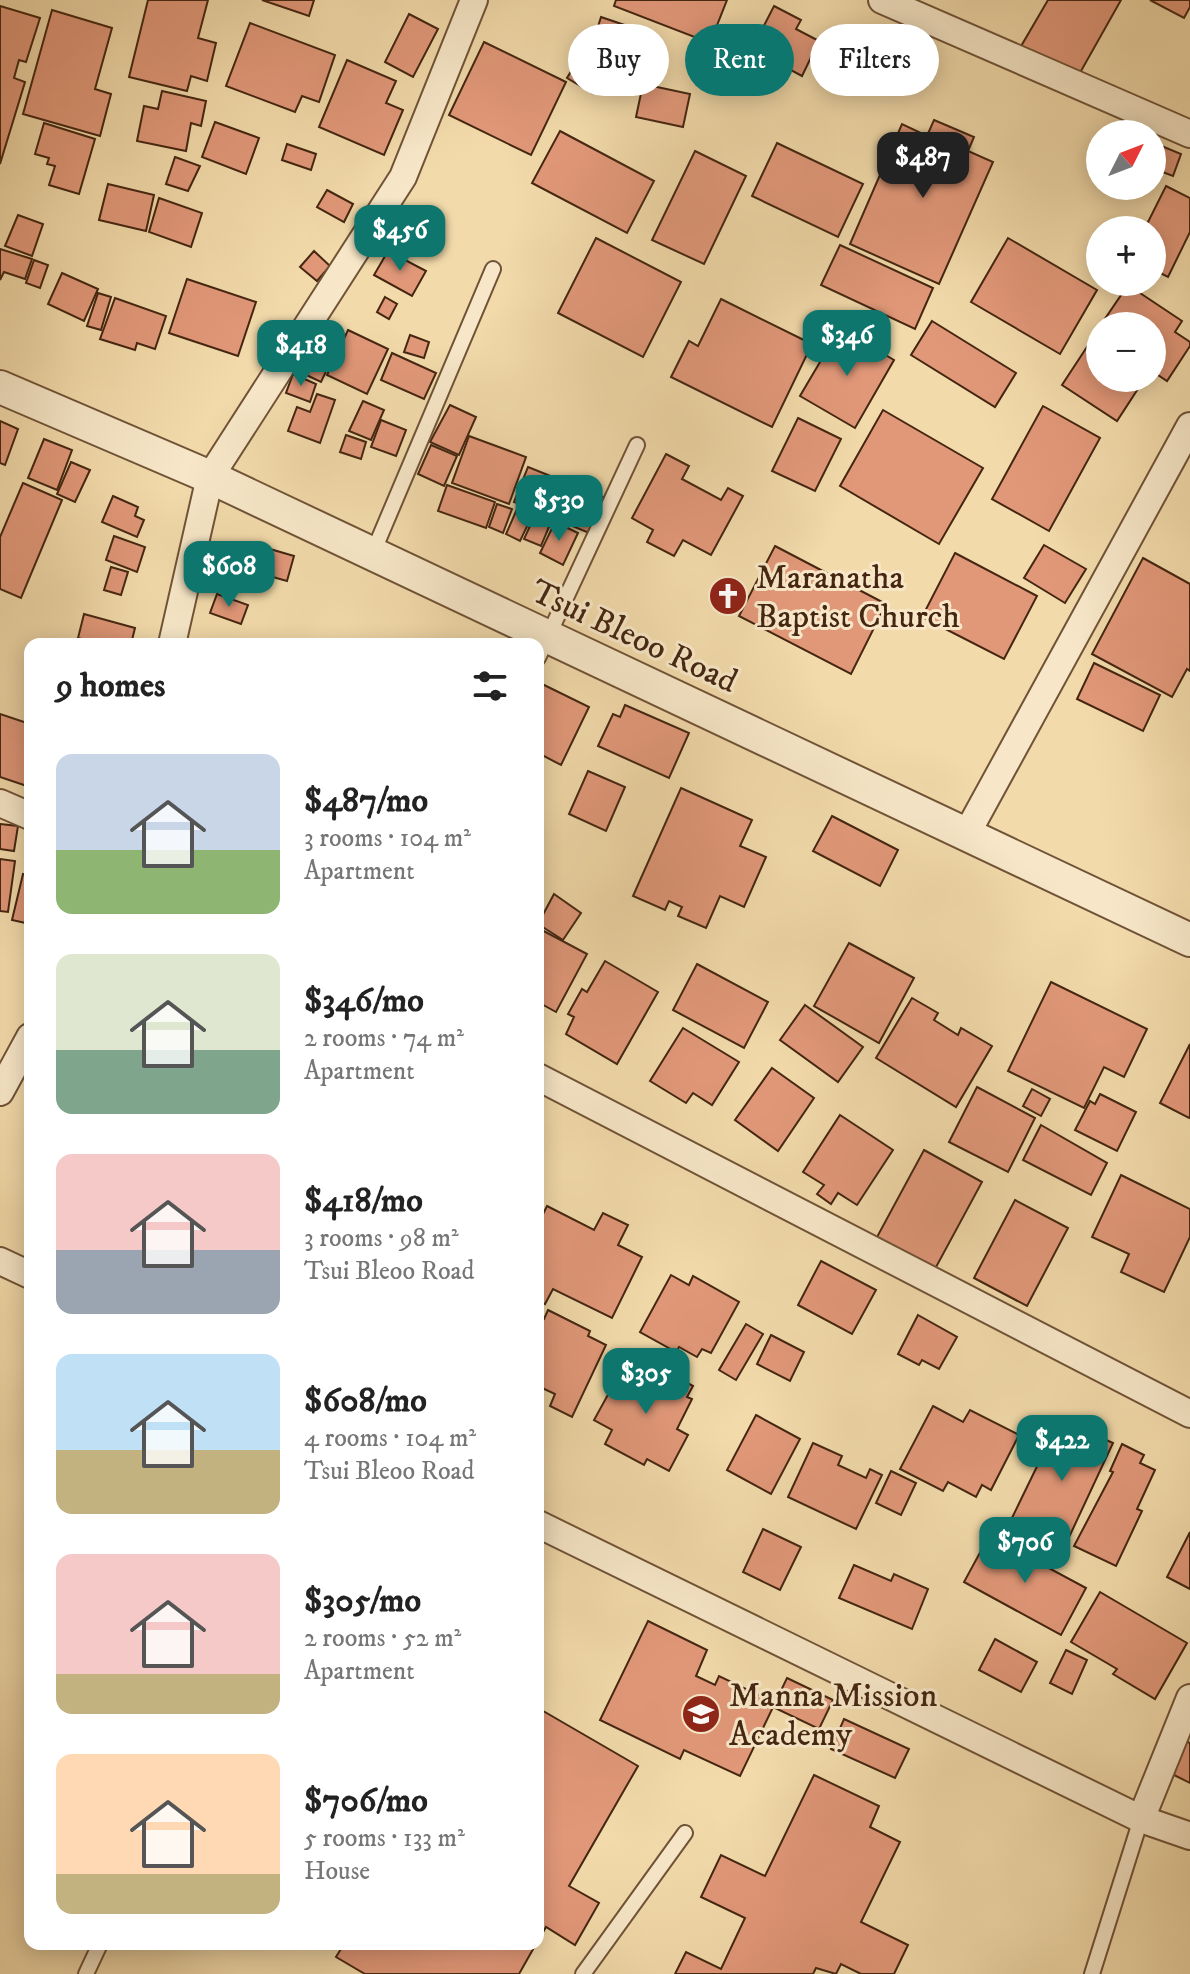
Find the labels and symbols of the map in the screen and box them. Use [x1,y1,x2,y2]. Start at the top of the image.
north arrow [1086,120,1166,200]
pin: $487 [876,132,970,200]
pin: $456 [353,205,447,273]
pin: $346 [800,310,894,378]
pin: $418 [254,320,348,388]
pin: $530 [512,475,606,543]
pin: $608 [182,541,276,609]
place label: Maranatha Baptist Church [756,557,960,638]
street label: Tsui Bleoo Road [524,571,744,703]
church icon: Maranatha Baptist Church [707,575,749,617]
pin: $305 [599,1348,693,1416]
pin: $422 [1015,1415,1109,1483]
pin: $706 [978,1517,1072,1585]
place label: Manna Mission Academy [729,1675,938,1756]
school or university icon: Manna Mission Academy [680,1693,722,1735]

